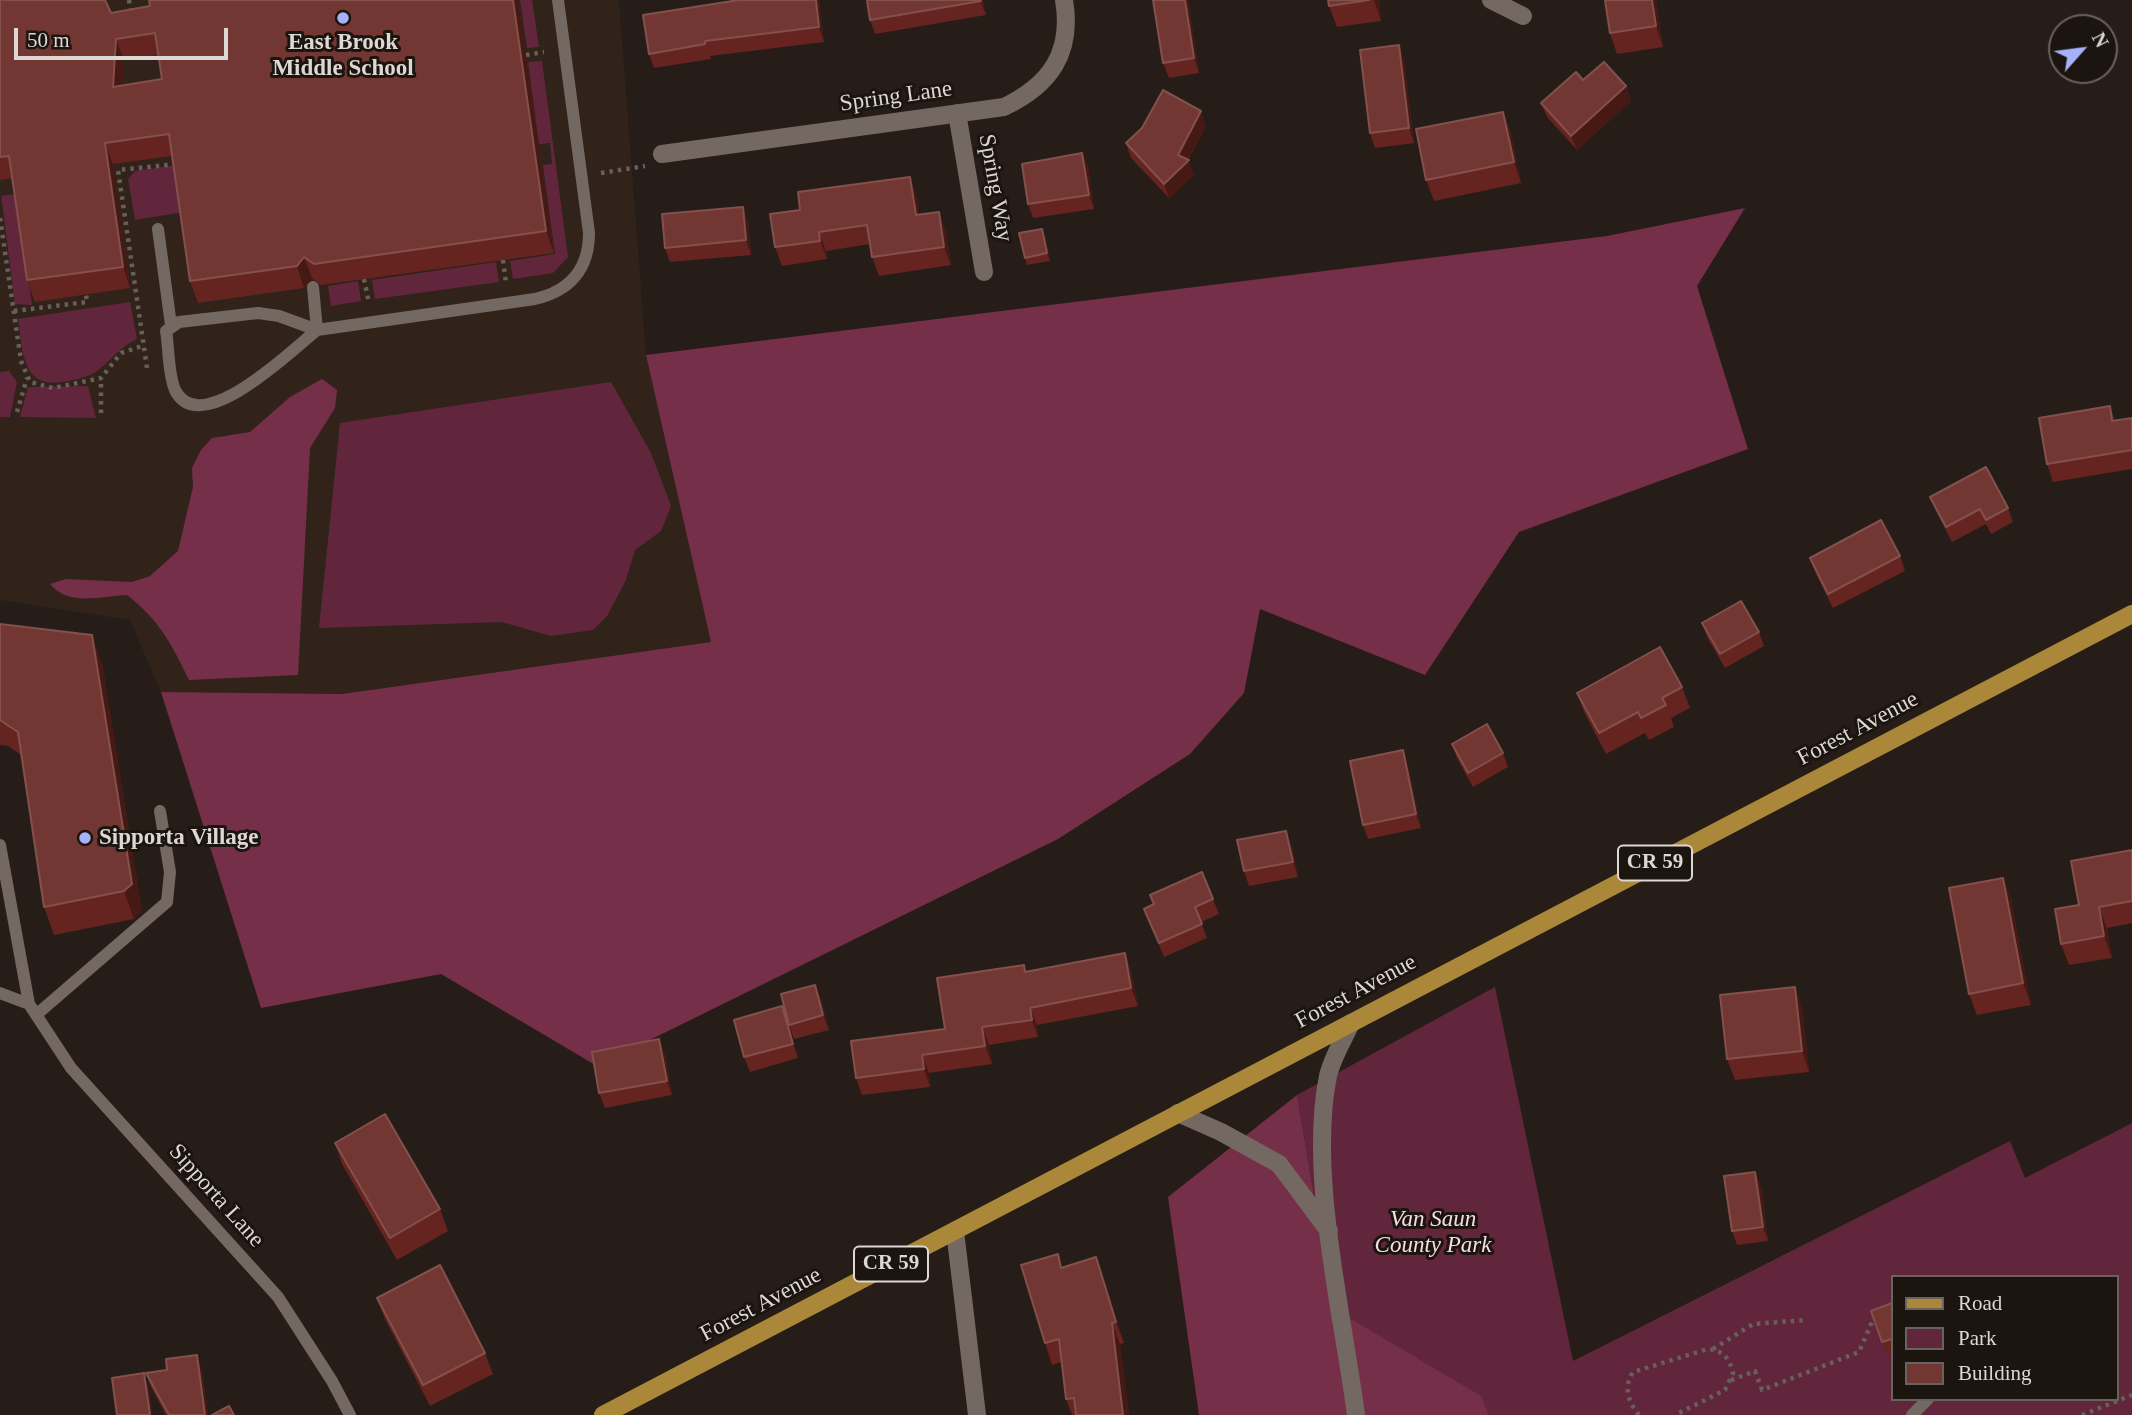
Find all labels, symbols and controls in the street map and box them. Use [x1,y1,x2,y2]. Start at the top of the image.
marker: East Brook Middle School [335,10,351,26]
scale bar [18,14,231,58]
north arrow [2048,14,2118,84]
text: 50 m [27,28,70,52]
place label: East Brook Middle School [272,29,414,83]
text: N [2088,29,2113,51]
street label: Spring Lane [838,75,954,119]
street label: Spring Way [972,132,1018,244]
street label: Forest Avenue [1793,686,1923,772]
place label: Sipporta Village [99,824,259,852]
marker: Sipporta Village [77,830,93,846]
road number: CR 59 [1618,846,1692,880]
street label: Forest Avenue [1291,949,1421,1035]
street label: Sipporta Lane [162,1139,270,1253]
park label: Van Saun County Park [1375,1206,1491,1260]
road number: CR 59 [854,1246,928,1282]
street label: Forest Avenue [696,1262,826,1348]
legend [1890,1275,2118,1401]
text: Road [1958,1291,2002,1315]
text: Park [1958,1326,1997,1350]
text: Building [1958,1361,2032,1385]

